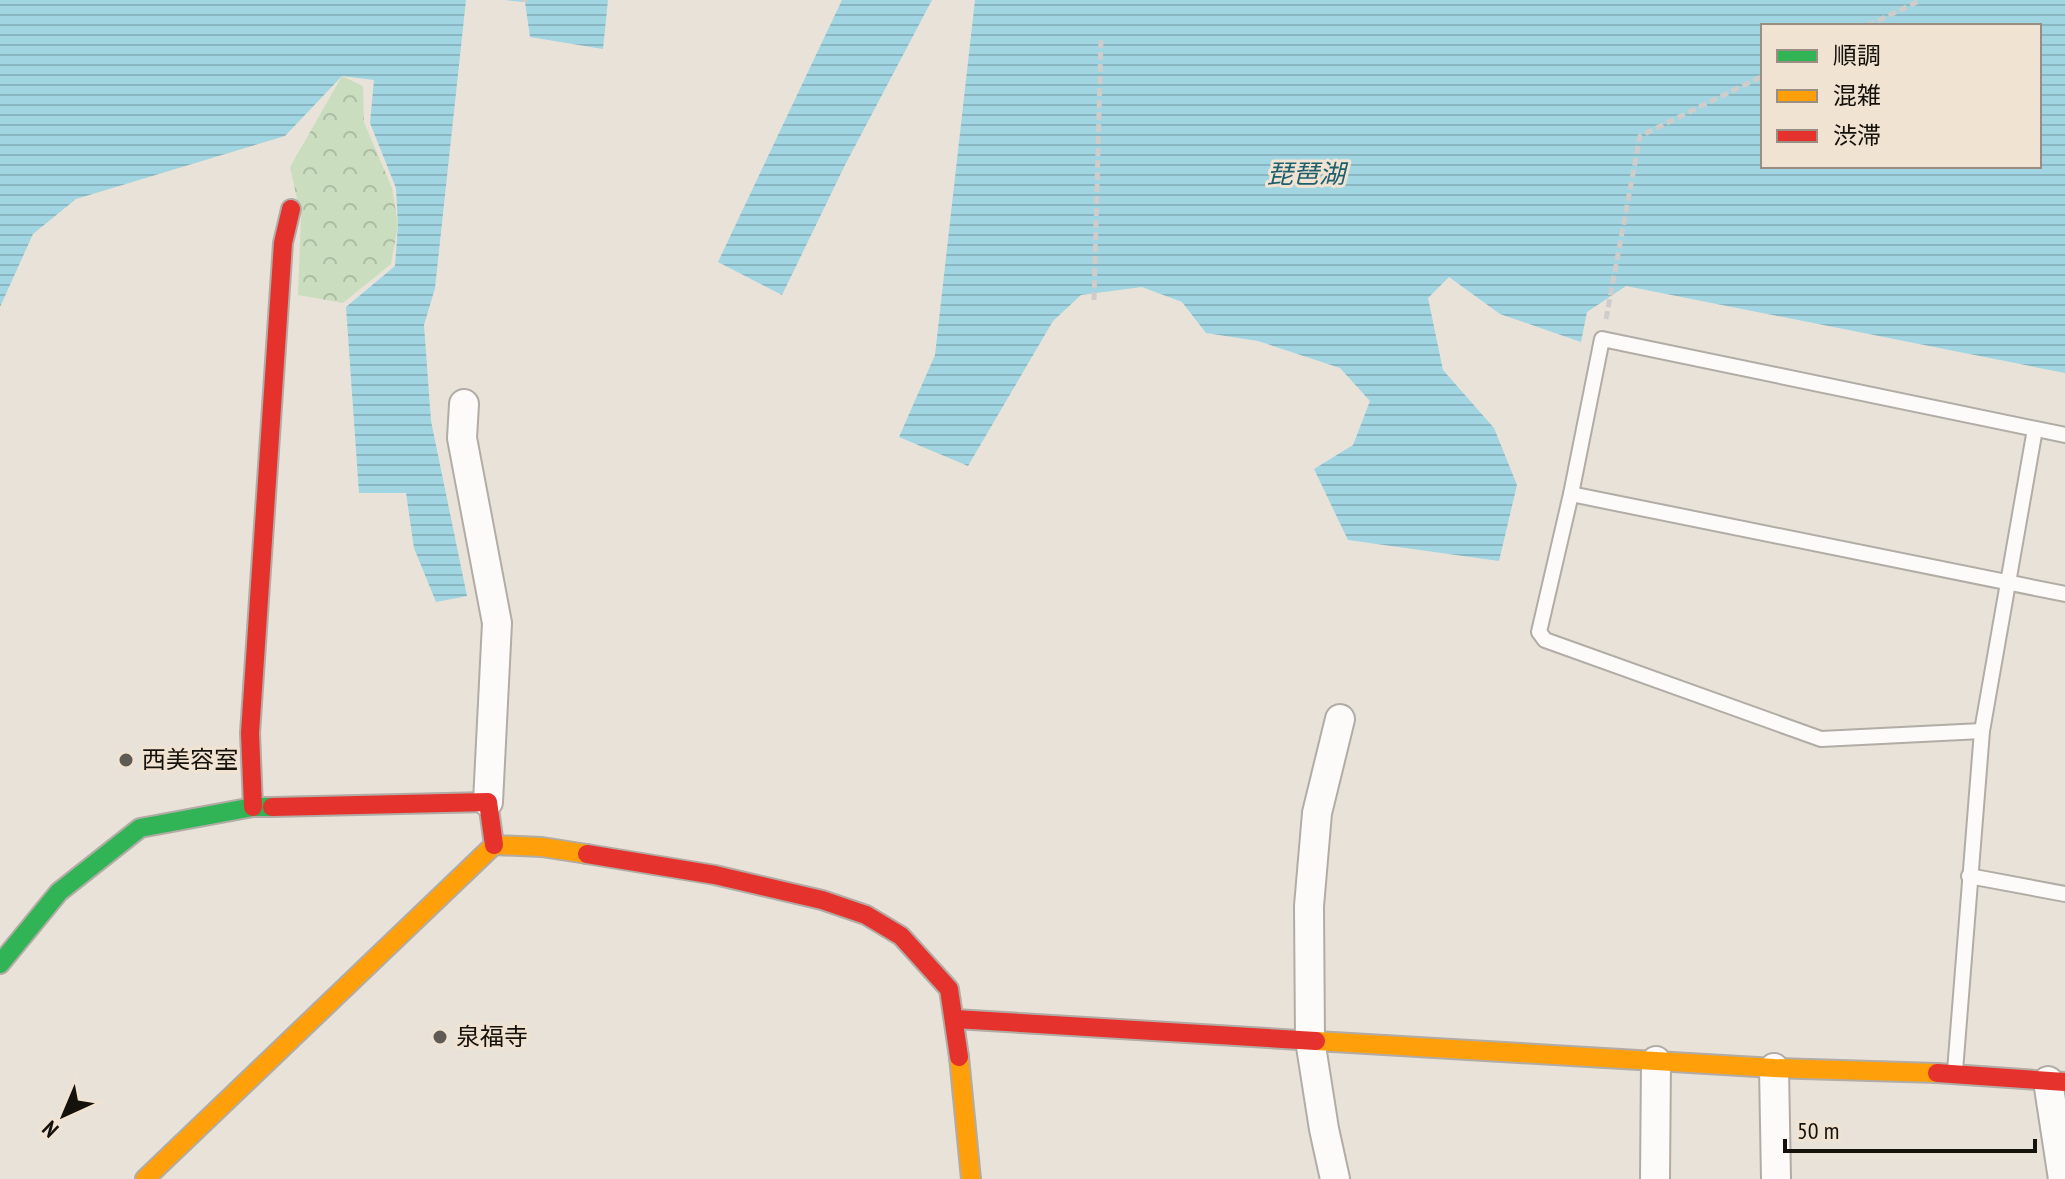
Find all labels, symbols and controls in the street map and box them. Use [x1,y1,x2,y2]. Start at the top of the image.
legend [1761,24,2041,168]
text: 順調 [1833,40,1881,71]
text: 混雑 [1833,80,1881,111]
text: 渋滞 [1833,120,1881,151]
water label: 琵琶湖 [1267,157,1349,190]
place label: 西美容室 [142,744,238,775]
marker: 西美容室 [117,751,135,769]
place label: 泉福寺 [456,1021,528,1052]
marker: 泉福寺 [431,1028,449,1046]
north arrow [24,1075,104,1155]
scale bar [1785,1103,2035,1153]
text: N [36,1115,64,1144]
text: 50 m [1797,1115,1839,1146]

